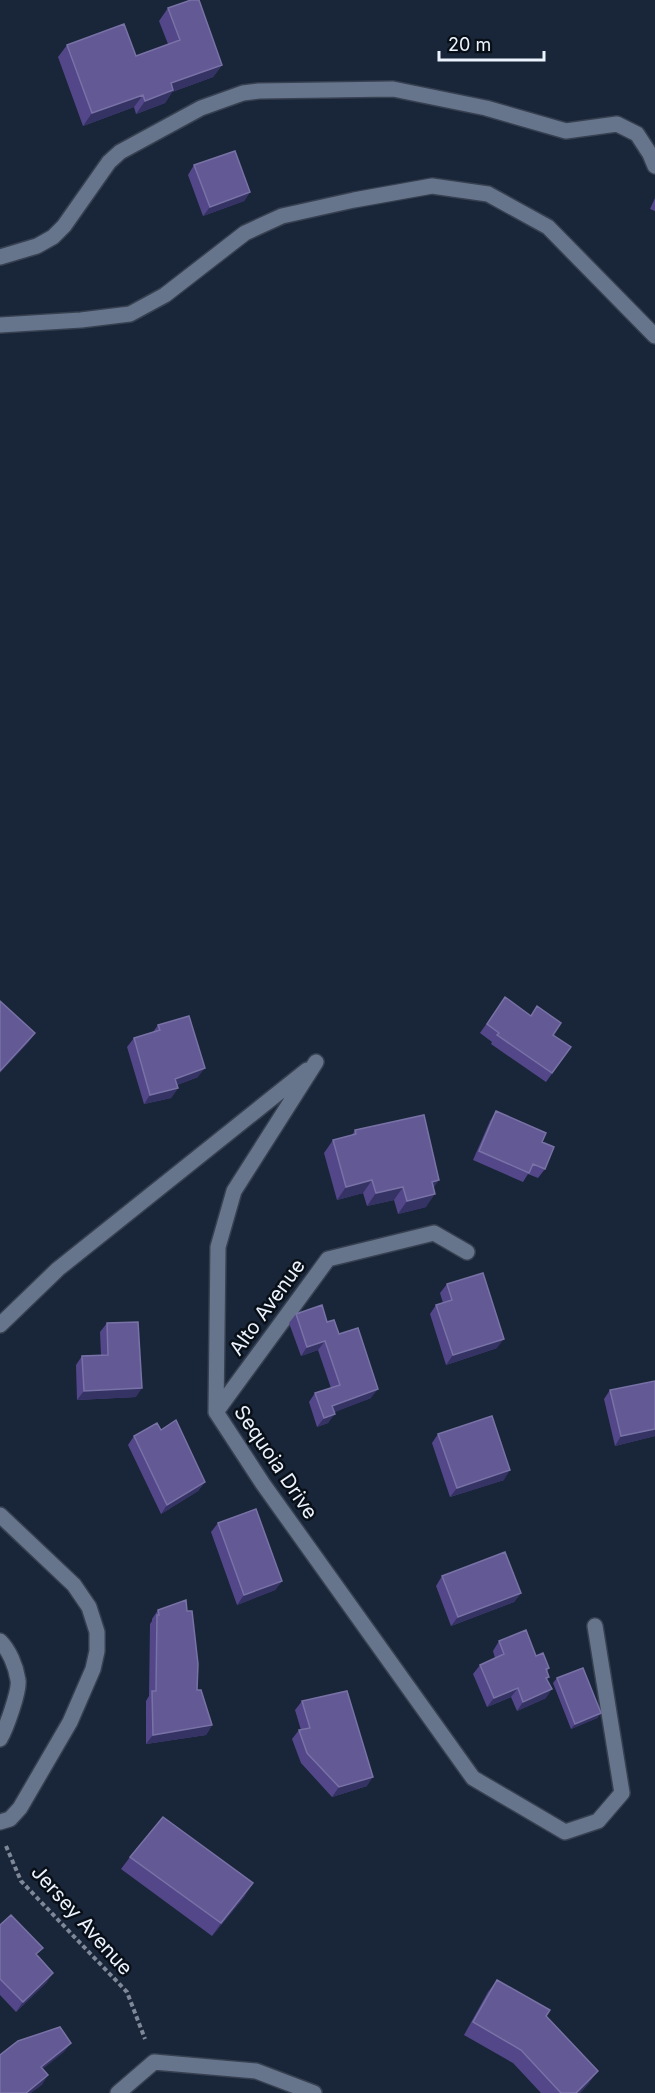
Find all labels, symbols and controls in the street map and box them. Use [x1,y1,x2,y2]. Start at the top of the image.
scale bar [439,24,544,62]
text: 20 m [448,34,491,55]
street label: Alto Avenue [224,1254,310,1360]
street label: Sequoia Drive [229,1401,323,1523]
street label: Jersey Avenue [26,1860,138,1980]

